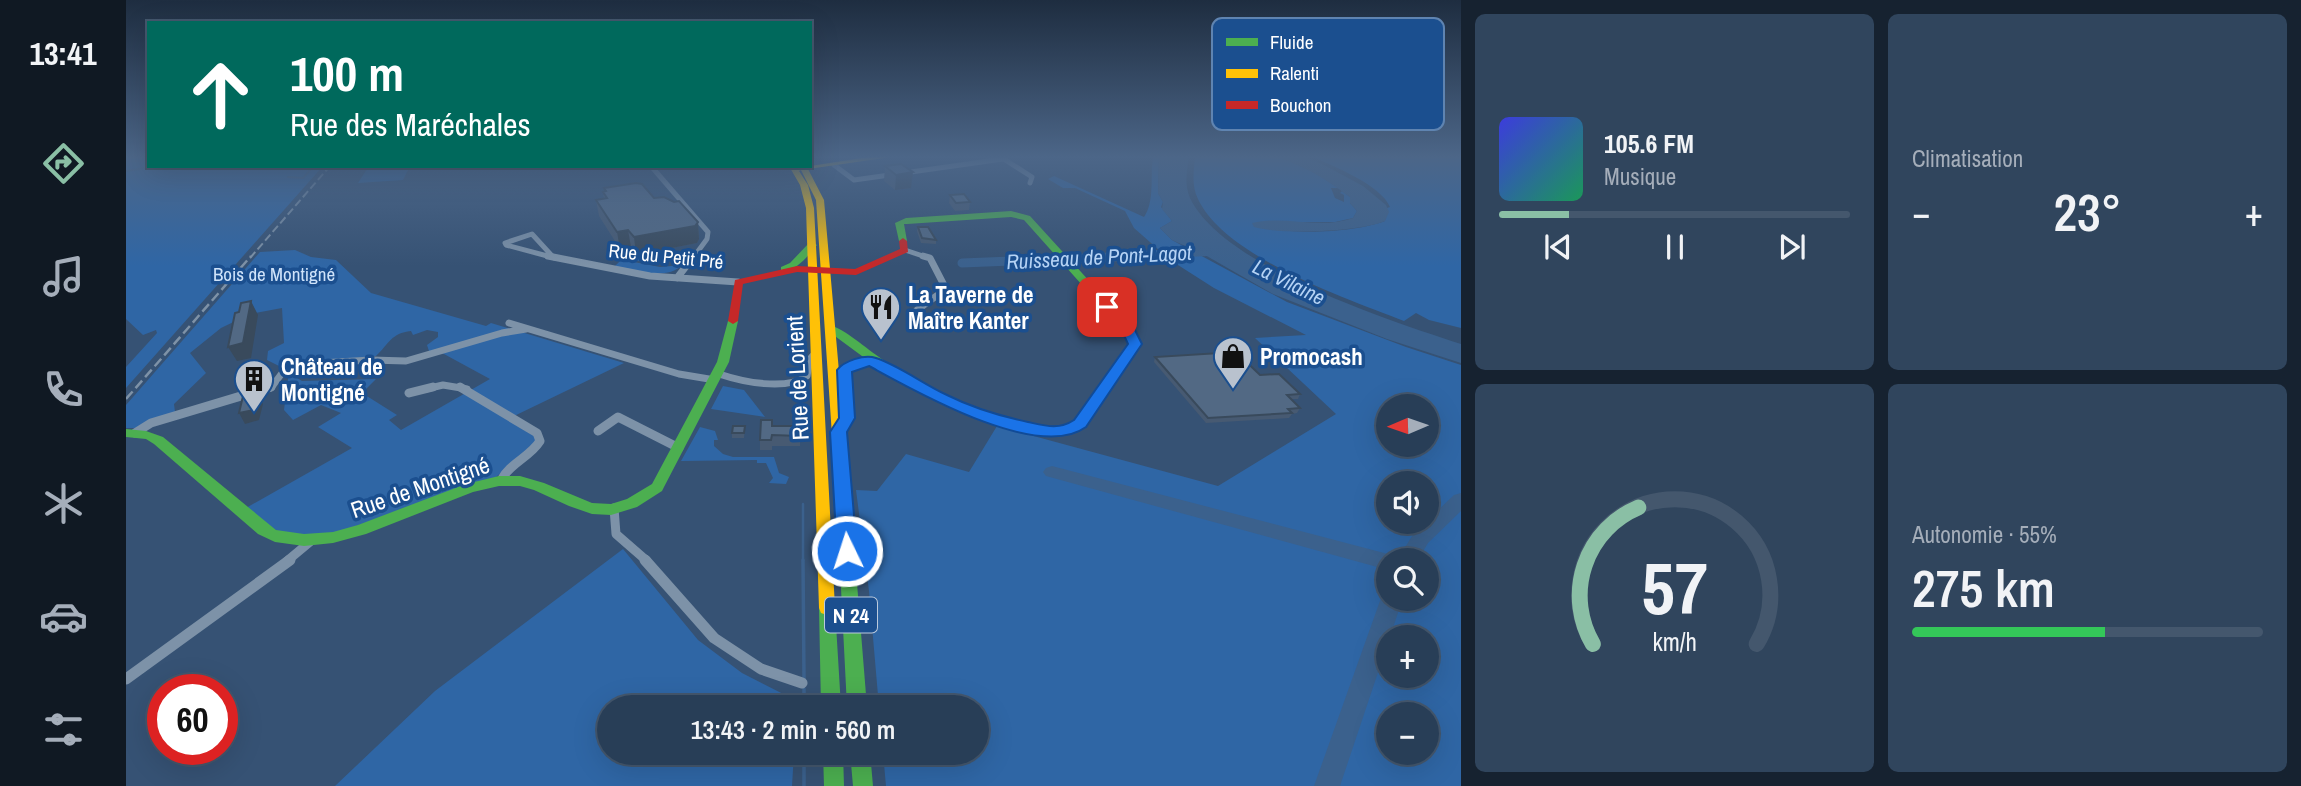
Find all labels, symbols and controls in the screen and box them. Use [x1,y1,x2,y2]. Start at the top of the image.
legend [1212,18,1444,130]
text: Fluide [1270,29,1313,55]
text: 13:41 [29,32,97,75]
text: 100 m [290,40,404,106]
icon: ahead [175,49,266,140]
text: Ralenti [1270,60,1319,86]
text: Bouchon [1270,92,1332,118]
text: Rue des Maréchales [290,103,531,146]
text: 105.6 FM [1604,126,1694,161]
icon: directions [39,139,88,188]
text: Climatisation [1912,143,2023,174]
text: Musique [1604,161,1676,192]
text: 23° [2053,177,2122,247]
text: − [1912,187,1930,238]
text: + [2245,187,2263,238]
icon: previous [1539,228,1577,266]
icon: pause [1656,228,1694,266]
icon: next [1773,228,1811,266]
street label: Rue du Petit Pré [607,237,725,275]
water label: Ruisseau de Pont-Lagot [1006,238,1194,276]
icon: music [39,252,88,301]
water label: La Vilaine [1248,252,1330,312]
park label: Bois de Montigné [213,261,335,287]
pin [1077,277,1137,337]
place label: La Taverne de Maître Kanter [908,279,1033,336]
restaurant icon: La Taverne de Maître Kanter [860,286,902,341]
icon: arrive [1088,288,1126,326]
street label: Rue de Lorient [778,315,816,441]
shop icon: Promocash [1212,335,1254,390]
place label: Promocash [1260,341,1363,372]
place label: Château de Montigné [281,351,383,408]
building icon: Château de Montigné [233,358,275,413]
icon: phone [39,365,88,414]
north arrow [1376,394,1438,457]
map controls [1376,394,1439,765]
street label: Rue de Montigné [347,449,493,525]
button: sound [1376,471,1439,534]
icon: climate [39,479,88,528]
position arrow [810,514,884,588]
text: Autonomie · 55% [1912,519,2057,550]
text: 57 [1641,539,1708,637]
button: search [1376,548,1439,611]
text: 275 km [1912,553,2055,623]
icon: car [39,592,88,641]
road number: N 24 [825,598,877,632]
button: + [1376,625,1439,688]
text: km/h [1652,625,1697,659]
speed limit sign: 60 [147,674,238,765]
button: − [1376,702,1439,765]
icon: filters [39,705,88,754]
text: 13:43 · 2 min · 560 m [691,712,895,747]

